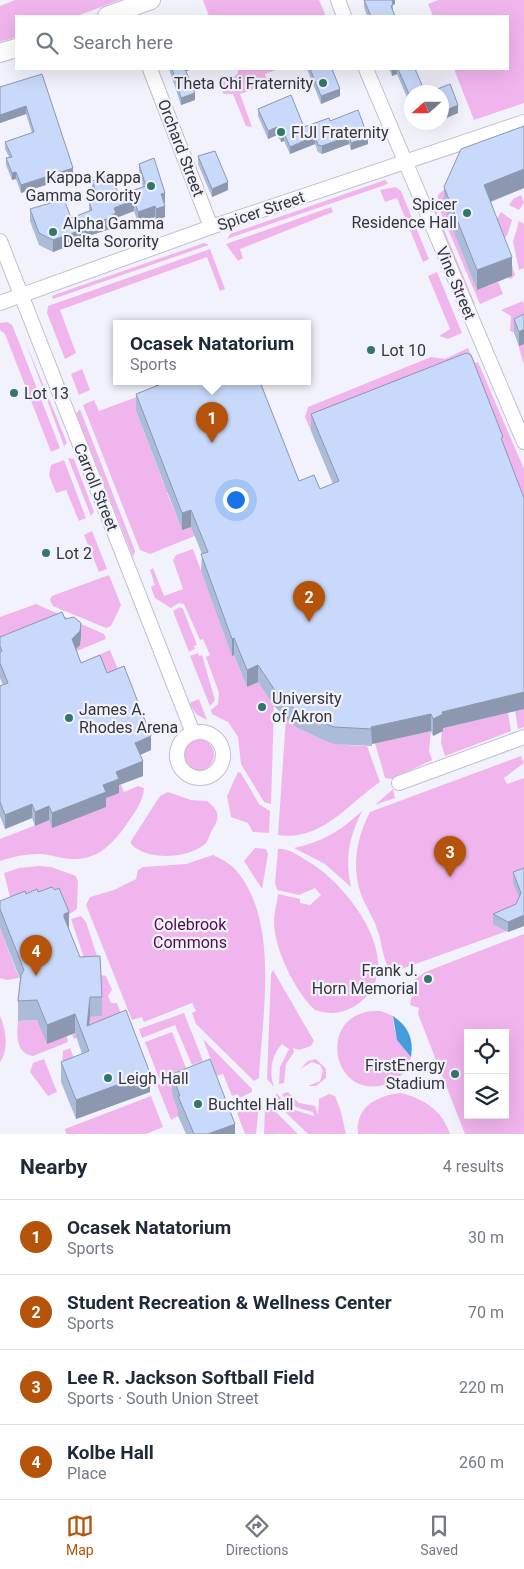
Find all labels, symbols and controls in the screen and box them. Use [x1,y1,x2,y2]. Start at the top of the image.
search box [15,15,509,70]
icon: search [33,29,61,57]
text: Search here [73,31,173,54]
place label: Theta Chi Fraternity [174,74,313,93]
marker: Theta Chi Fraternity [317,77,329,89]
north arrow [404,85,449,130]
street label: Orchard Street [154,97,208,199]
place label: FIJI Fraternity [291,123,389,142]
marker: FIJI Fraternity [275,126,287,138]
place label: Kappa Kappa Gamma Sorority [26,168,141,205]
marker: Kappa Kappa Gamma Sorority [145,180,157,192]
street label: Spicer Street [215,187,307,235]
place label: Spicer Residence Hall [351,195,458,232]
marker: Spicer Residence Hall [461,207,473,219]
place label: Alpha Gamma Delta Sorority [63,214,164,251]
marker: Alpha Gamma Delta Sorority [47,226,59,238]
street label: Vine Street [432,244,480,322]
popup [113,320,311,385]
text: Ocasek Natatorium [130,332,294,355]
place label: Lot 10 [381,341,426,360]
marker: Lot 10 [365,344,377,356]
text: Sports [130,355,177,374]
place label: Lot 13 [24,384,69,403]
marker: Lot 13 [8,387,20,399]
pin: 1 [196,402,228,443]
street label: Carroll Street [70,440,122,534]
your location [223,487,249,513]
place label: Lot 2 [56,544,92,563]
marker: Lot 2 [40,547,52,559]
pin: 2 [293,581,325,622]
place label: University of Akron [272,689,342,726]
place label: James A. Rhodes Arena [79,700,178,737]
marker: University of Akron [256,701,268,713]
marker: James A. Rhodes Arena [63,712,75,724]
pin: 3 [434,836,466,877]
park label: Colebrook Commons [153,915,227,952]
pin: 4 [20,935,52,976]
place label: Frank J. Horn Memorial [312,961,418,998]
marker: Frank J. Horn Memorial [422,973,434,985]
map controls [464,1029,509,1119]
button: locate [464,1029,509,1074]
place label: FirstEnergy Stadium [365,1056,445,1093]
marker: FirstEnergy Stadium [449,1068,461,1080]
place label: Leigh Hall [118,1069,189,1088]
marker: Leigh Hall [102,1072,114,1084]
button: layers [464,1074,509,1119]
place label: Buchtel Hall [208,1095,293,1114]
marker: Buchtel Hall [192,1098,204,1110]
text: Nearby [20,1155,87,1179]
text: 4 results [443,1157,504,1176]
text: Ocasek Natatorium [67,1216,231,1239]
text: 1 [31,1228,41,1247]
text: 30 m [468,1228,504,1247]
text: Sports [67,1239,114,1258]
text: Student Recreation & Wellness Center [67,1291,392,1314]
text: 2 [31,1303,41,1322]
text: 70 m [468,1303,504,1322]
text: Sports [67,1314,114,1333]
text: Lee R. Jackson Softball Field [67,1366,314,1389]
text: 3 [31,1378,41,1397]
text: 220 m [459,1378,504,1397]
text: Sports · South Union Street [67,1389,259,1408]
text: Kolbe Hall [67,1441,154,1464]
text: 4 [31,1453,41,1472]
text: 260 m [459,1453,504,1472]
text: Place [67,1464,107,1483]
tab: Map [66,1512,94,1558]
tab: Directions [226,1512,289,1558]
tab: Saved [420,1512,458,1558]

